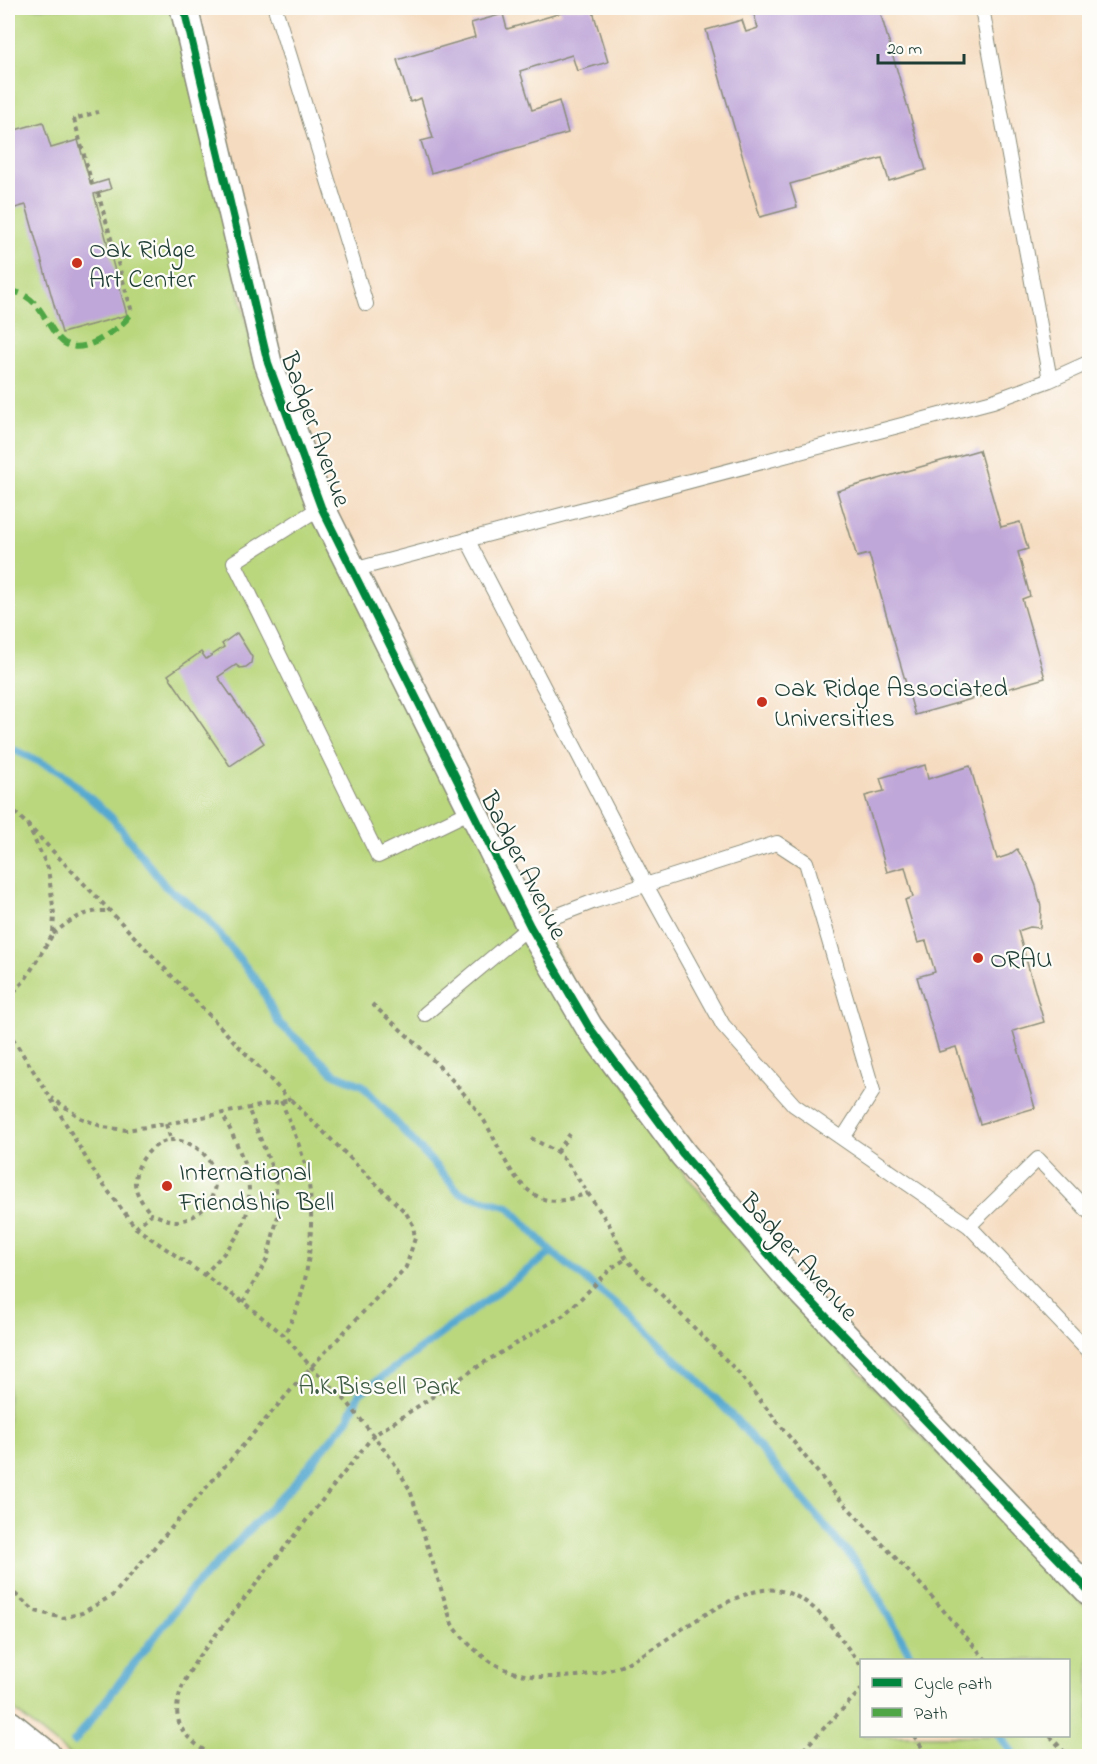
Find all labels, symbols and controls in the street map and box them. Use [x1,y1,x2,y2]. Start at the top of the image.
scale bar [878,27,964,65]
text: 20 m [887,37,922,63]
place label: Oak Ridge Art Center [89,232,196,300]
marker: Oak Ridge Art Center [70,256,84,270]
street label: Badger Avenue [268,347,360,513]
place label: Oak Ridge Associated Universities [774,671,1008,739]
marker: Oak Ridge Associated Universities [755,695,769,709]
street label: Badger Avenue [468,785,576,947]
place label: ORAU [990,942,1052,980]
marker: ORAU [971,951,985,965]
place label: International Friendship Bell [178,1155,334,1223]
marker: International Friendship Bell [160,1179,174,1193]
street label: Badger Avenue [729,1184,866,1331]
park label: A.K.Bissell Park [298,1369,460,1407]
legend [860,1659,1070,1737]
text: Cycle path [914,1672,992,1698]
text: Path [914,1702,948,1728]

